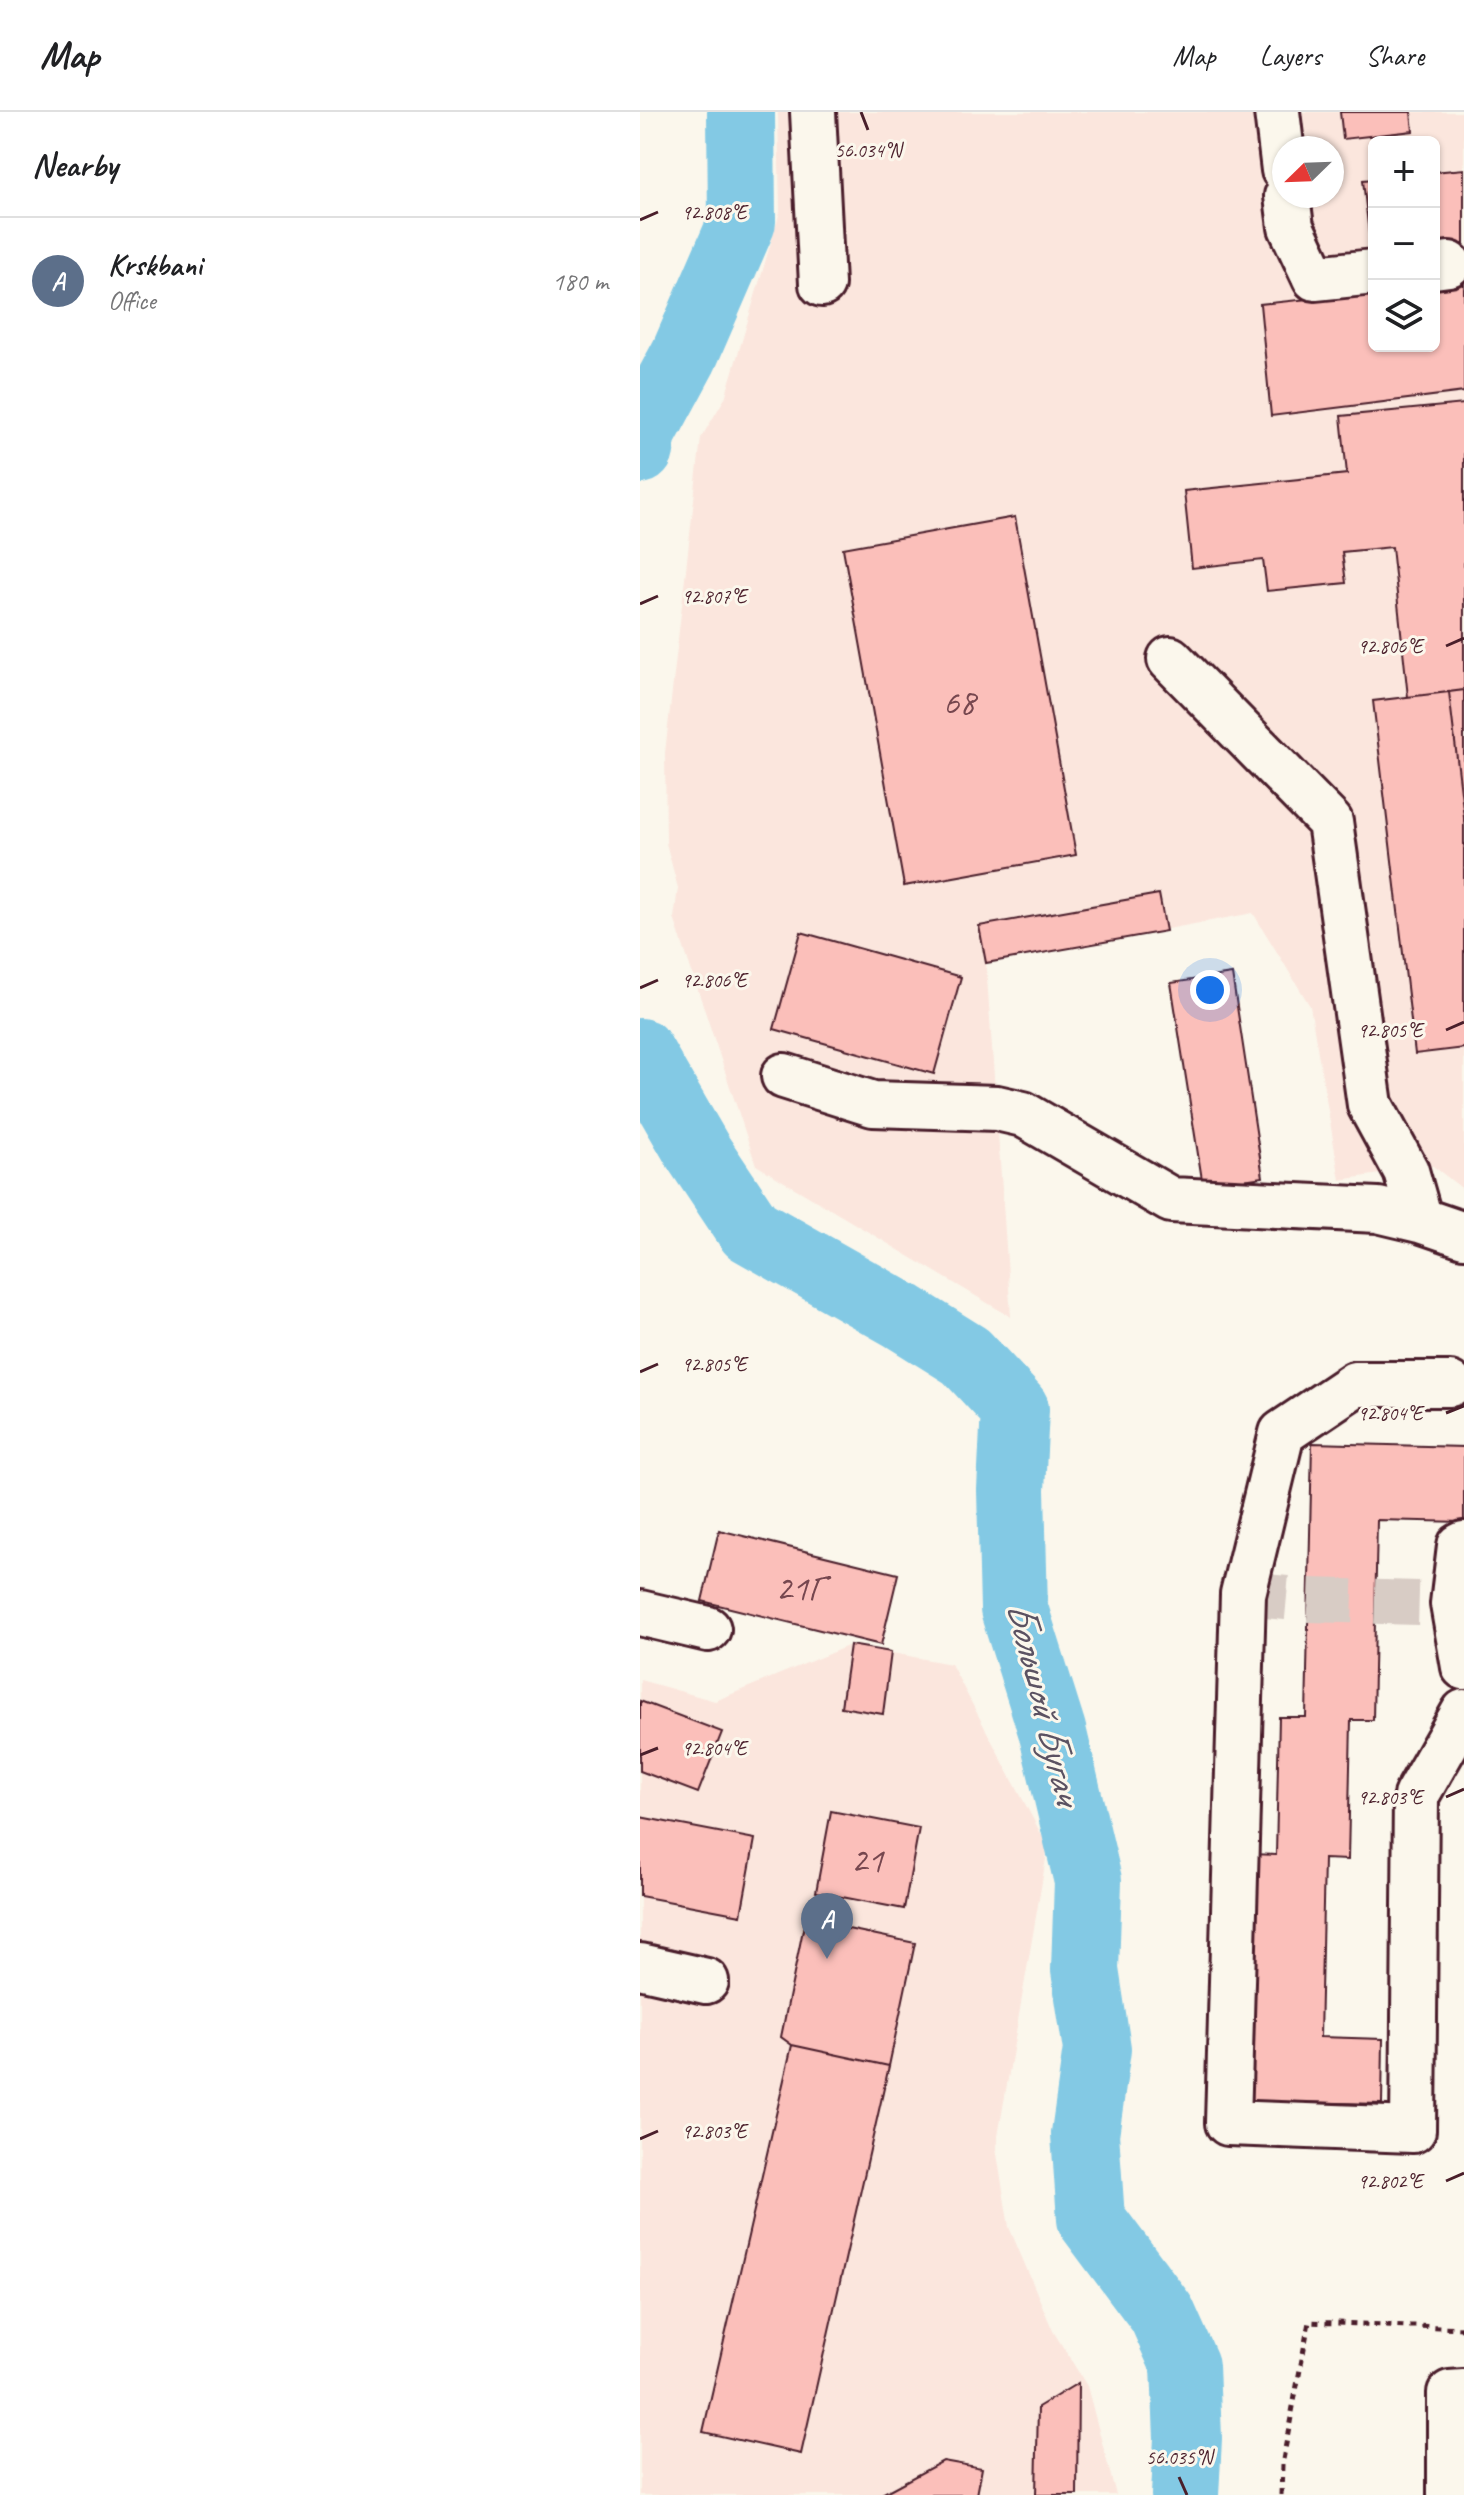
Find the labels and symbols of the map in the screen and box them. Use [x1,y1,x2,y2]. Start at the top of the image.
north arrow [1272,136,1344,208]
text: 56.034°N [835,138,904,163]
text: 92.808°E [681,200,749,225]
text: 92.807°E [681,584,749,609]
text: 92.806°E [1357,634,1425,659]
house number: 68 [943,679,979,725]
text: 92.806°E [681,968,749,993]
your location [1190,970,1230,1010]
text: 92.805°E [1357,1018,1425,1043]
text: 92.805°E [681,1352,749,1377]
text: 92.804°E [1357,1401,1425,1426]
house number: 21Г [776,1565,832,1611]
water label: Большой Бугач [993,1595,1096,1815]
text: 92.804°E [681,1736,749,1761]
text: 92.803°E [1357,1785,1425,1810]
house number: 21 [851,1837,885,1883]
pin: A [801,1893,853,1959]
text: 92.803°E [681,2119,749,2144]
text: 92.802°E [1357,2169,1425,2194]
text: 56.035°N [1146,2445,1215,2470]

